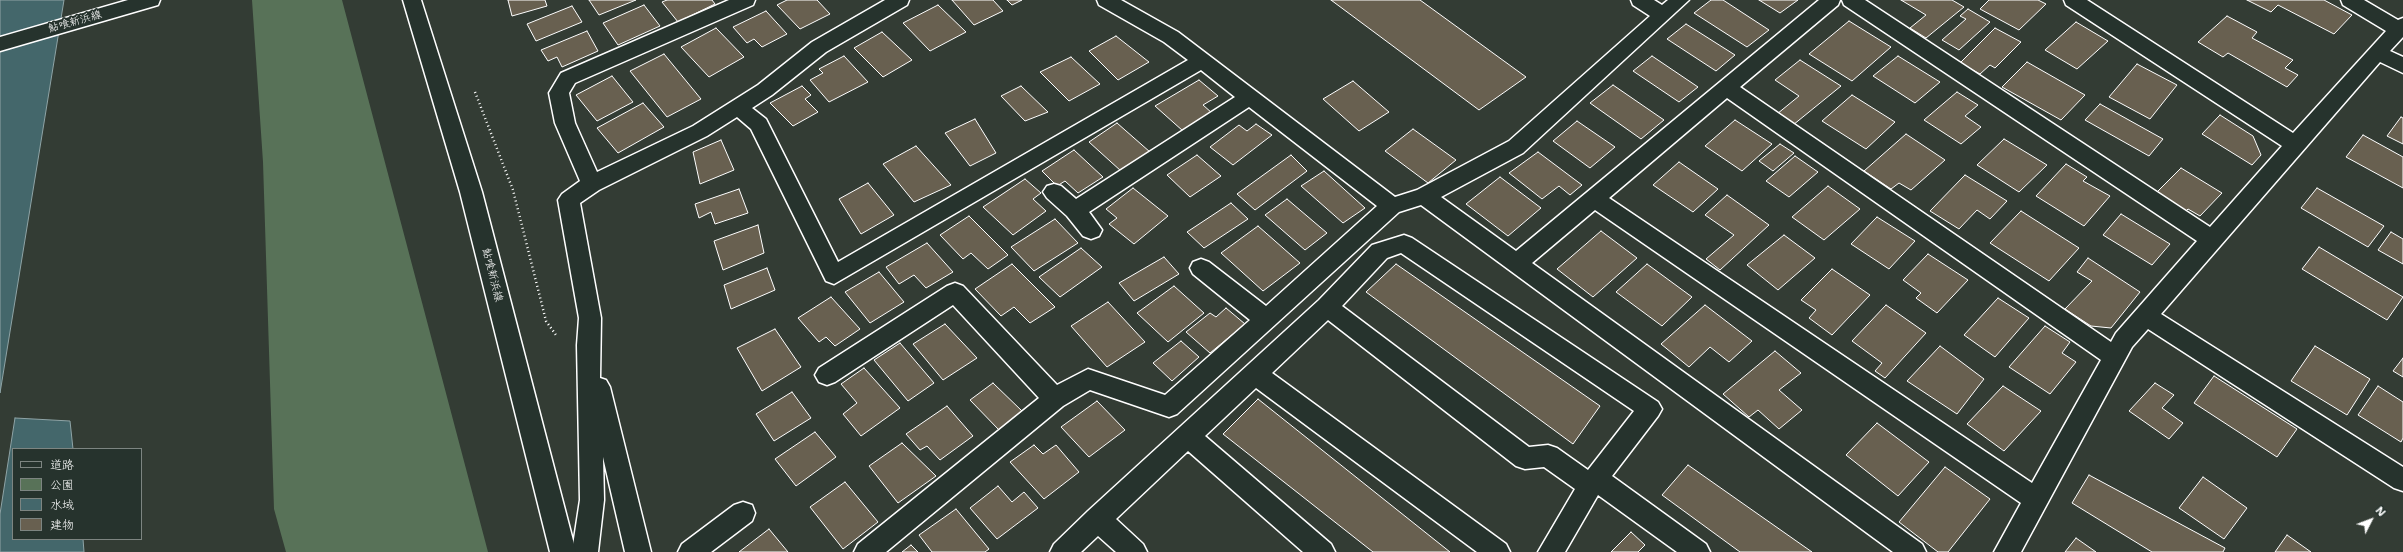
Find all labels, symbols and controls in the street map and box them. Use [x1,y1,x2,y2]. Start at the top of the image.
street label: 鮎喰新浜線 [47,8,103,36]
street label: 鮎喰新浜線 [479,247,505,303]
legend [12,448,142,540]
text: 道路 [50,457,74,473]
text: 公園 [50,477,74,493]
text: 水域 [50,497,74,513]
north arrow [2351,500,2391,540]
text: N [2372,503,2389,520]
text: 建物 [50,517,74,533]

